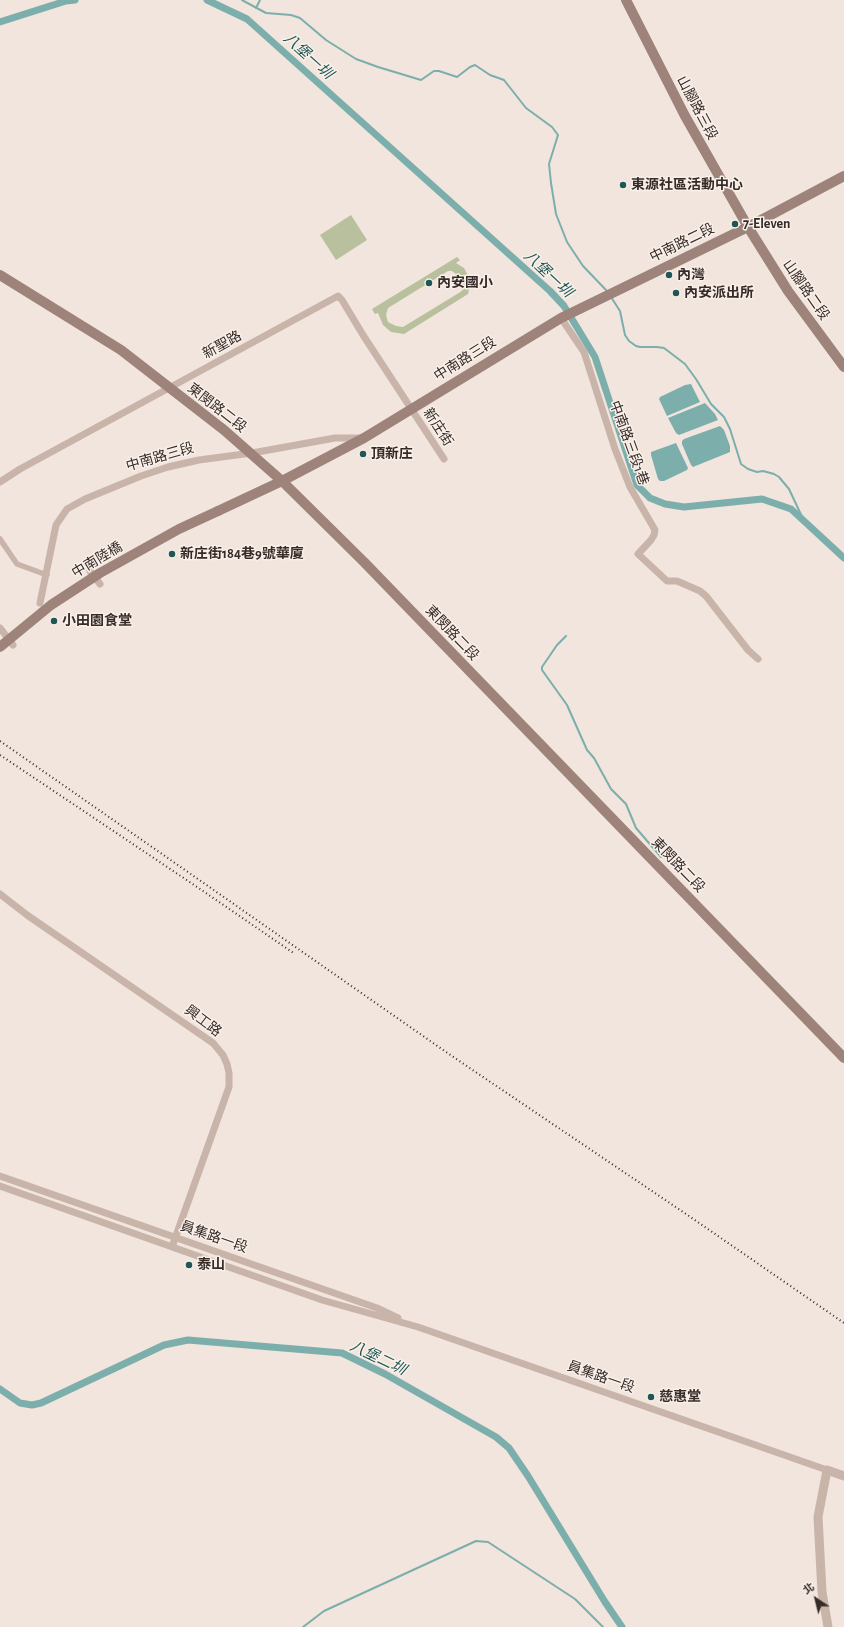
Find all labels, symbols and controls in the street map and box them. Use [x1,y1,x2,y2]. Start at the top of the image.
water label: 八堡一圳 [280,29,336,83]
street label: 山腳路三段 [673,73,721,143]
place label: 東源社區活動中心 [631,177,743,193]
marker: 東源社區活動中心 [618,180,628,190]
place label: 7-Eleven [743,216,791,232]
marker: 7-Eleven [730,219,740,229]
street label: 中南路二段 [647,220,717,266]
water label: 八堡一圳 [520,247,576,301]
street label: 山腳路二段 [779,257,833,323]
place label: 內灣 [677,267,705,283]
marker: 內灣 [664,270,674,280]
place label: 內安國小 [437,275,493,291]
marker: 內安國小 [424,278,434,288]
place label: 內安派出所 [684,285,754,301]
marker: 內安派出所 [671,288,681,298]
street label: 新聖路 [200,327,244,363]
street label: 中南路三段 [431,333,499,385]
street label: 東閔路二段 [184,380,250,436]
street label: 中南路三段1巷 [606,398,652,488]
street label: 新庄街 [420,405,456,449]
street label: 中南路三段 [124,439,196,475]
place label: 頂新庄 [371,446,413,462]
marker: 頂新庄 [358,449,368,459]
street label: 中南陸橋 [69,538,125,582]
place label: 新庄街184巷9號華廈 [180,546,304,562]
marker: 新庄街184巷9號華廈 [167,549,177,559]
street label: 東閔路二段 [422,602,482,664]
place label: 小田園食堂 [62,613,132,629]
marker: 小田園食堂 [49,616,59,626]
street label: 東閔路二段 [648,834,708,896]
street label: 興工路 [181,1002,225,1040]
street label: 員集路一段 [178,1218,250,1256]
place label: 泰山 [197,1257,225,1273]
marker: 泰山 [184,1260,194,1270]
water label: 八堡二圳 [347,1337,409,1379]
street label: 員集路一段 [565,1358,637,1396]
place label: 慈惠堂 [659,1389,701,1405]
marker: 慈惠堂 [646,1392,656,1402]
north arrow [796,1579,836,1619]
text: 北 [801,1581,816,1596]

